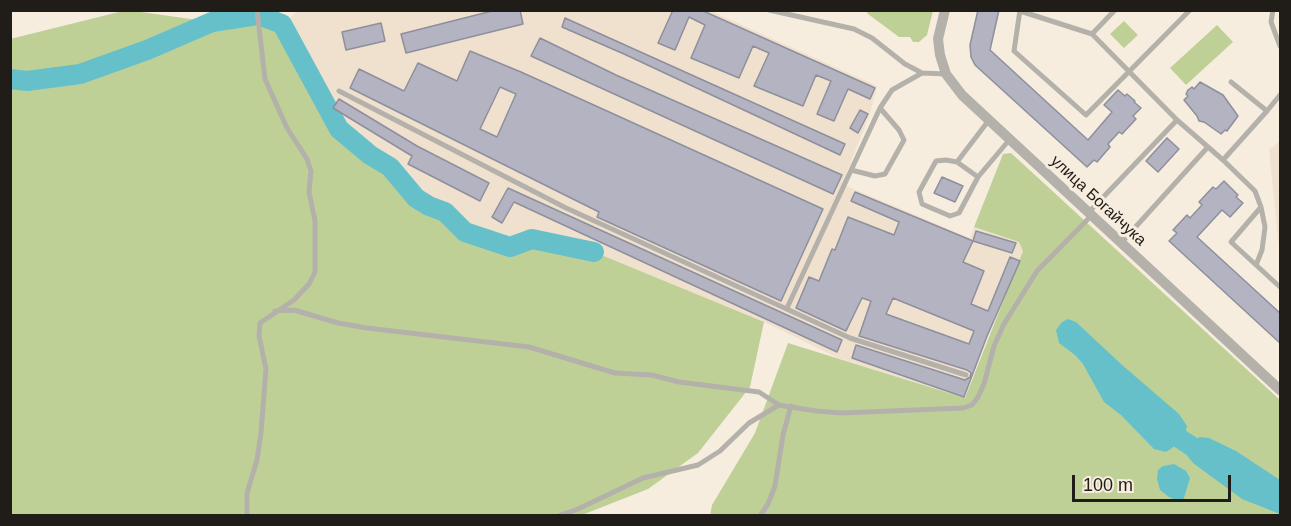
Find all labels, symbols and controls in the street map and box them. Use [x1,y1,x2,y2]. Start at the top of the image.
street label: улица Богайчука [1046,152,1150,250]
scale bar [1075,463,1234,501]
text: 100 m [1083,475,1133,495]

